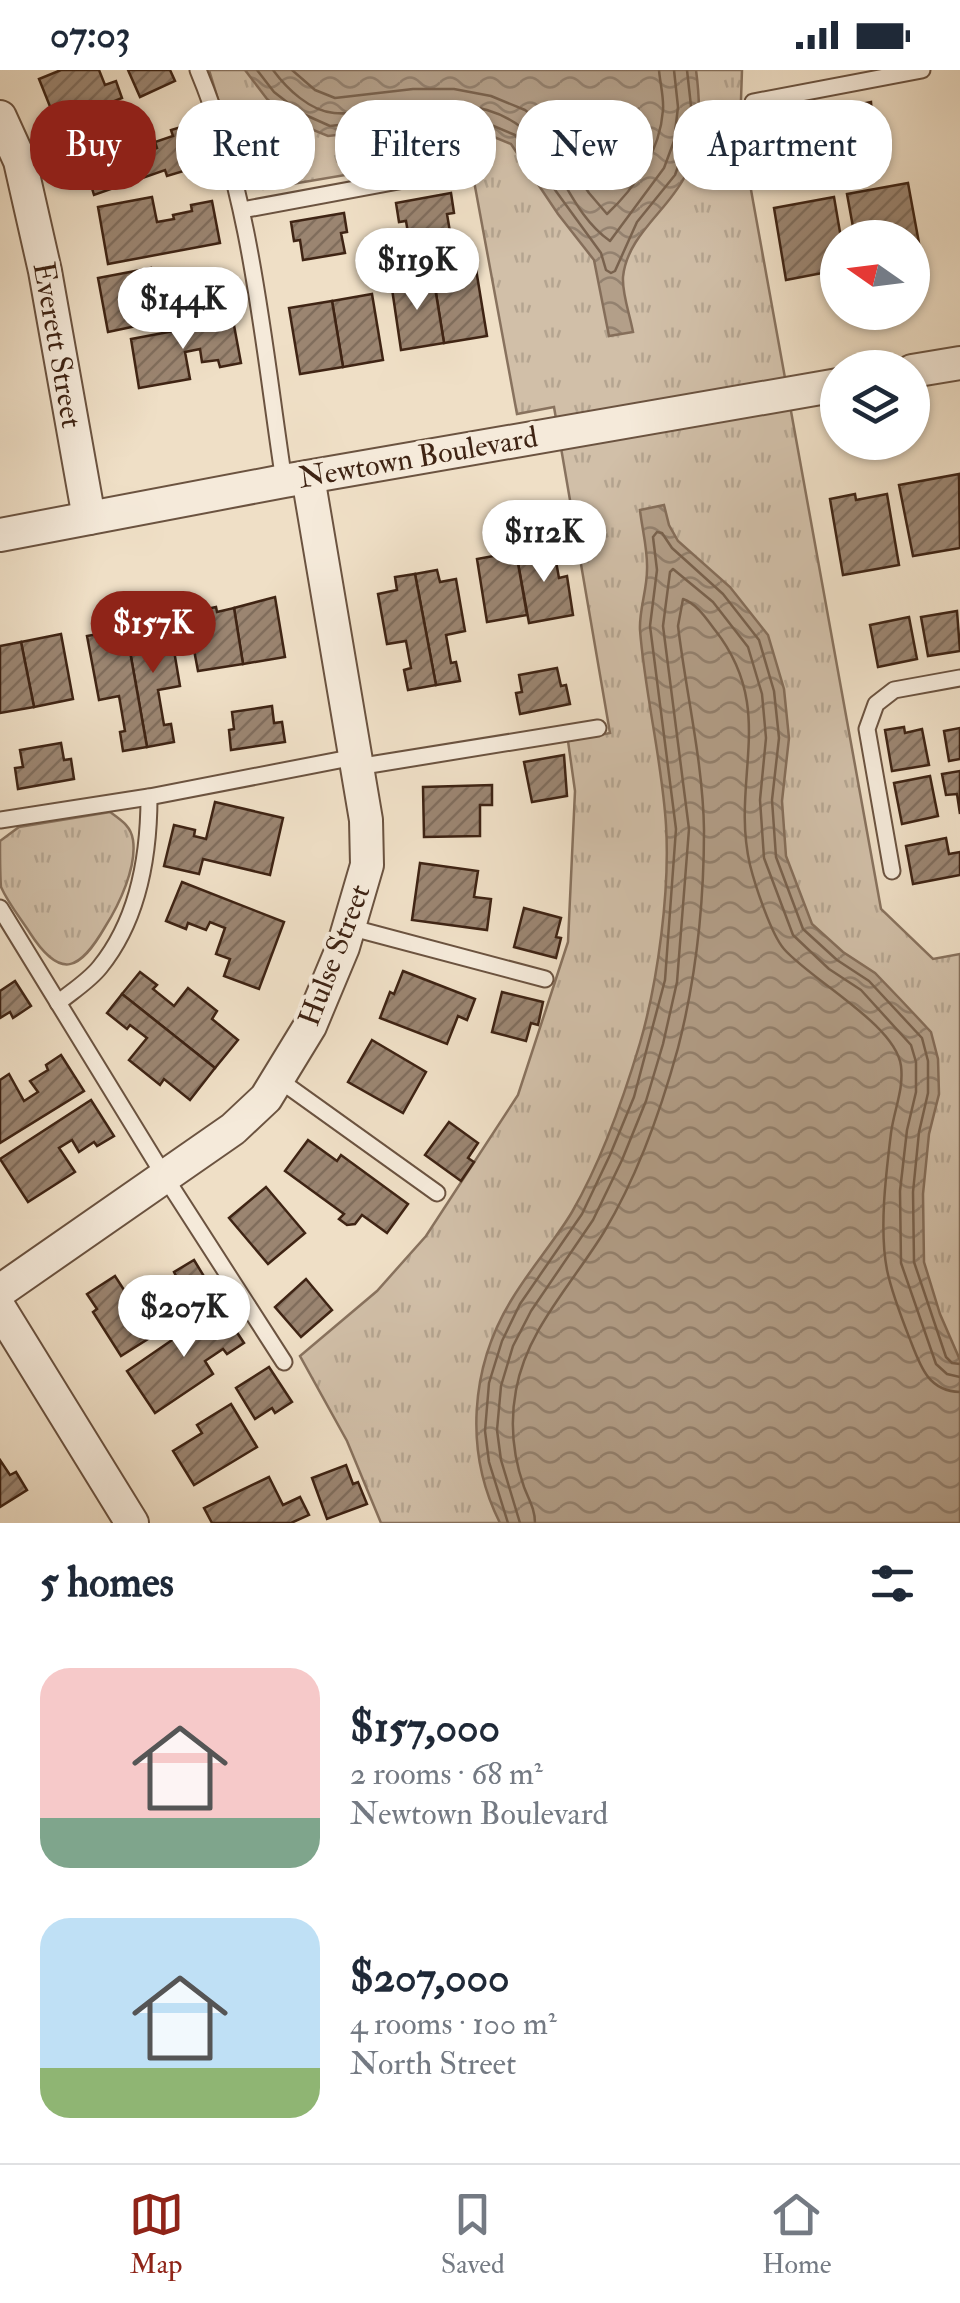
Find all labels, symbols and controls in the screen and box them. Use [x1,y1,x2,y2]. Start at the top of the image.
text: 07:03 [50,11,130,59]
chip: Buy [30,100,156,190]
chip: Rent [176,100,315,190]
chip: Filters [335,100,496,190]
chip: New [516,100,653,190]
chip: Apartment [673,100,892,190]
north arrow [820,220,930,330]
map controls [820,220,930,460]
pin: $119K [347,228,487,313]
text: $119K [377,240,457,280]
street label: Everett Street [25,259,90,431]
pin: $144K [113,267,253,352]
text: $144K [140,279,226,319]
button: layers [820,350,930,460]
street label: Newtown Boulevard [296,418,541,497]
pin: $112K [474,500,614,585]
text: $112K [504,512,584,552]
pin: $157K [83,591,223,676]
text: $157K [113,603,193,643]
street label: Hulse Street [291,879,379,1031]
pin: $207K [114,1275,254,1360]
text: $207K [140,1287,228,1327]
icon: filters [865,1556,920,1611]
text: 5 homes [40,1557,174,1609]
text: $157,000 [350,1702,500,1754]
icon: home [120,1708,240,1828]
text: 2 rooms · 68 m² [350,1754,543,1794]
text: Newtown Boulevard [350,1794,608,1834]
text: $207,000 [350,1952,510,2004]
icon: home [120,1958,240,2078]
text: 4 rooms · 100 m² [350,2004,557,2044]
text: North Street [350,2044,516,2084]
tab: Map [129,2187,184,2282]
tab: Saved [441,2187,505,2282]
tab: Home [762,2187,831,2282]

